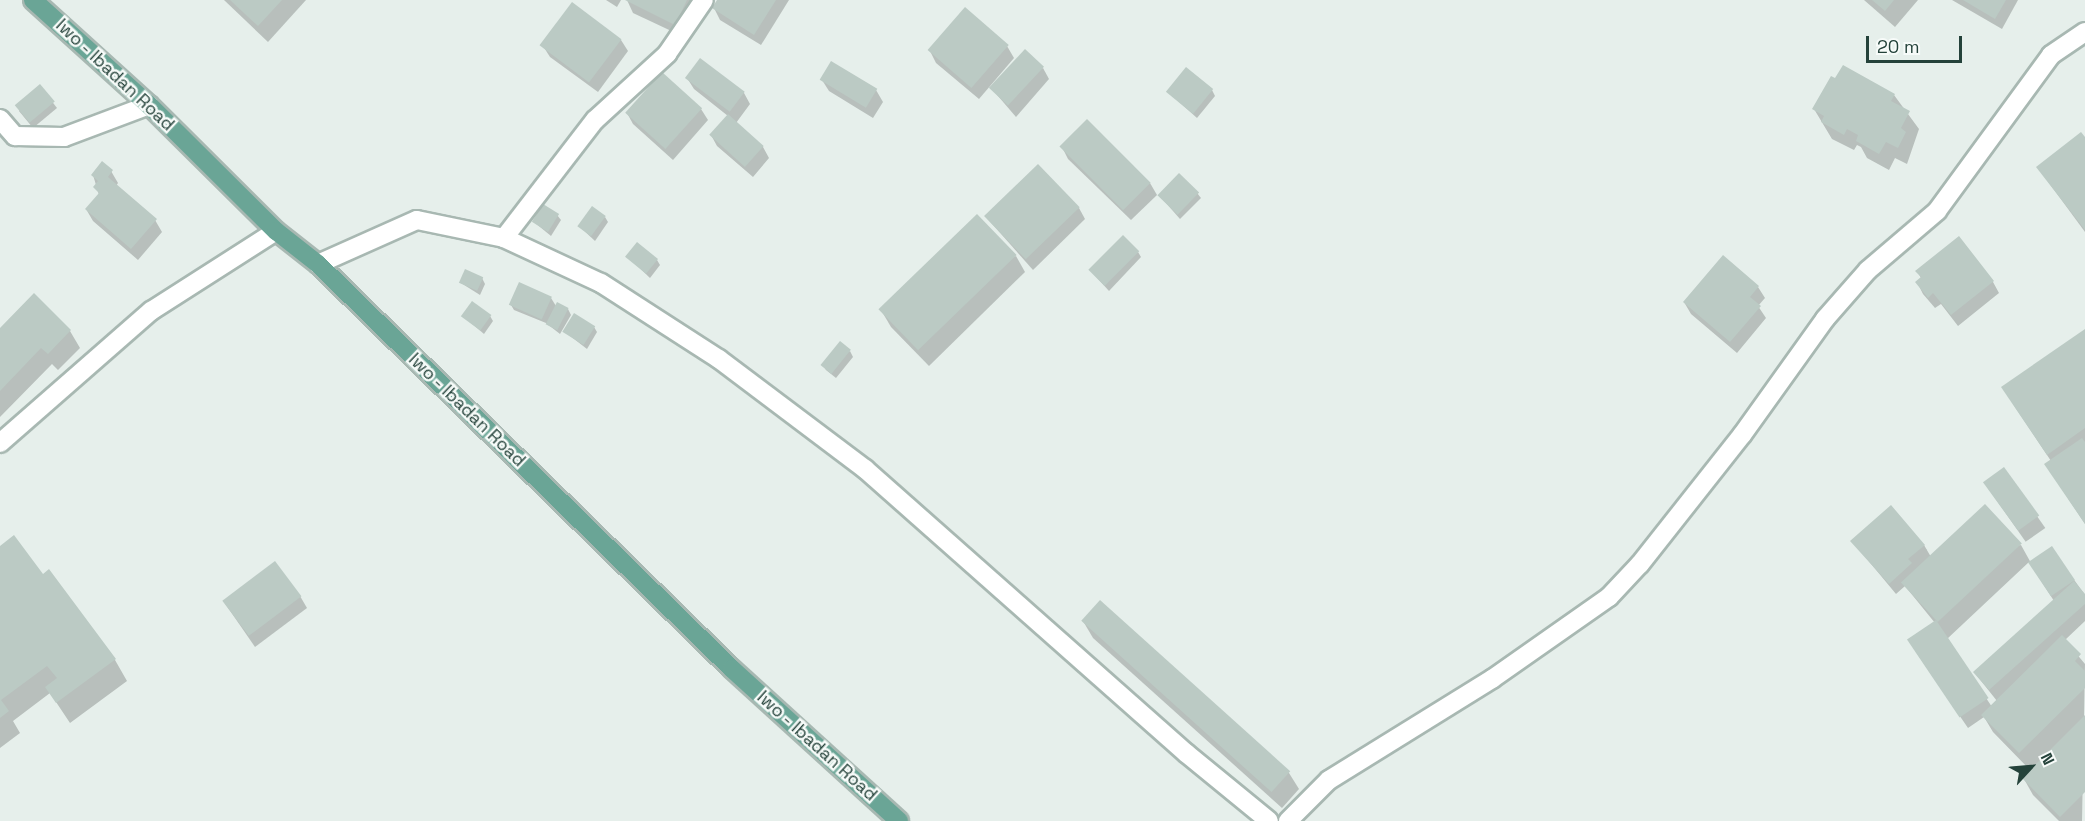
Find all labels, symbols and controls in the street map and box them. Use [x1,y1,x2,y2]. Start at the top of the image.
street label: Iwo - Ibadan Road [51,14,179,136]
scale bar [1869,24,1965,62]
text: 20 m [1877,35,1920,58]
street label: Iwo - Ibadan Road [404,348,530,472]
street label: Iwo - Ibadan Road [752,686,882,806]
north arrow [2001,737,2061,797]
text: N [2036,749,2059,768]

